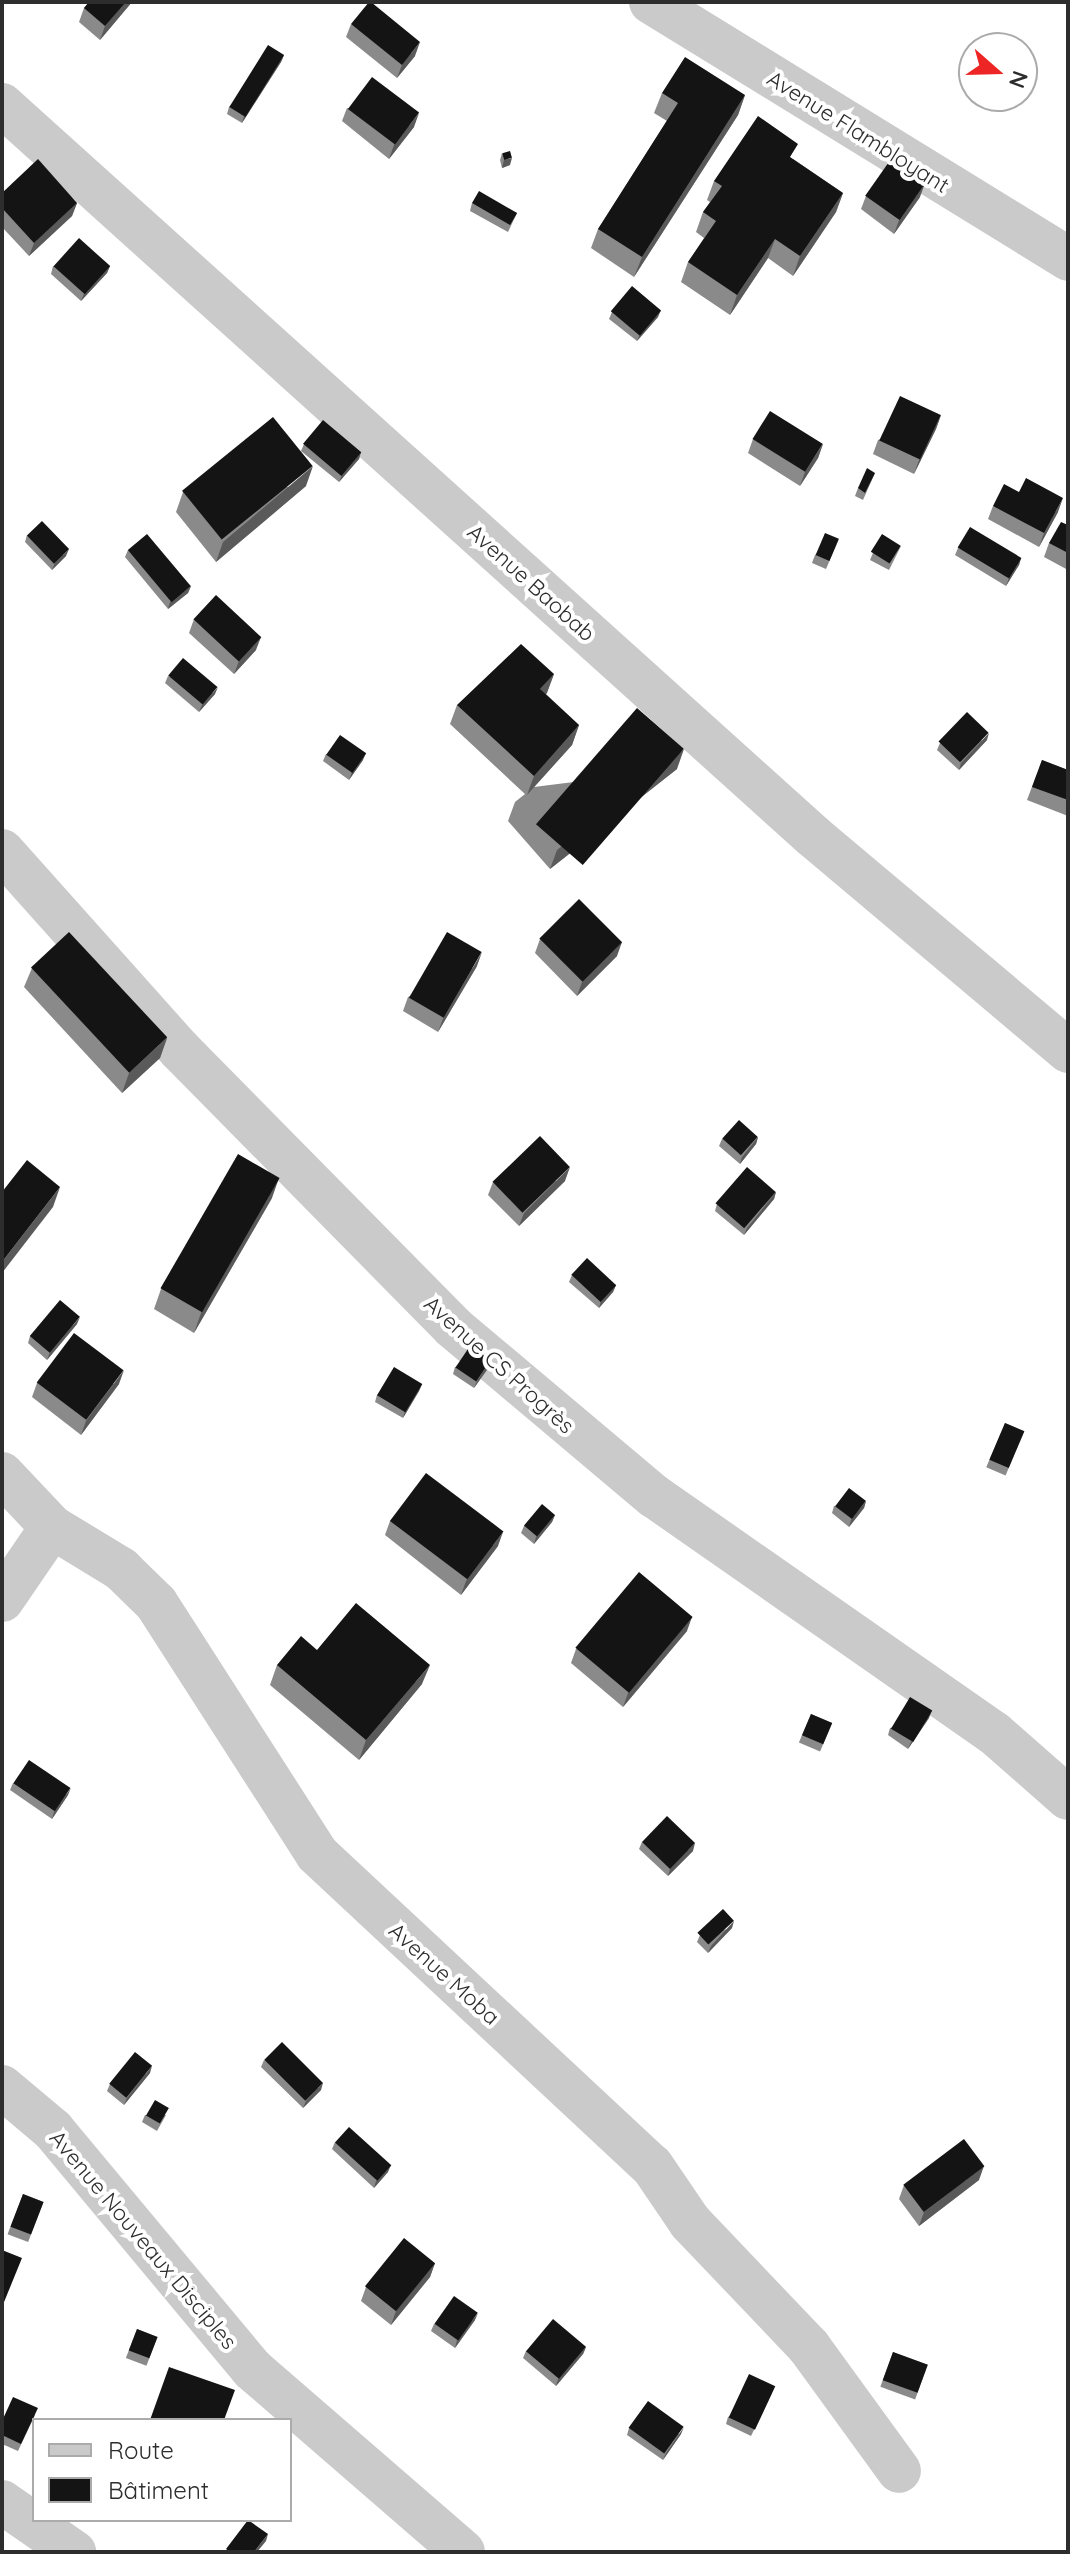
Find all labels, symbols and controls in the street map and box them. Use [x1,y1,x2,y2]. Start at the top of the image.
north arrow [958,32,1038,112]
street label: Avenue Flambloyant [762,65,954,199]
text: N [1003,67,1035,92]
street label: Avenue Baobab [462,519,600,647]
street label: Avenue CS Progrès [419,1291,579,1439]
street label: Avenue Moba [383,1918,505,2030]
street label: Avenue Nouveaux Disciples [44,2125,242,2355]
legend [32,2418,292,2522]
text: Route [108,2435,174,2465]
text: Bâtiment [108,2475,209,2505]

